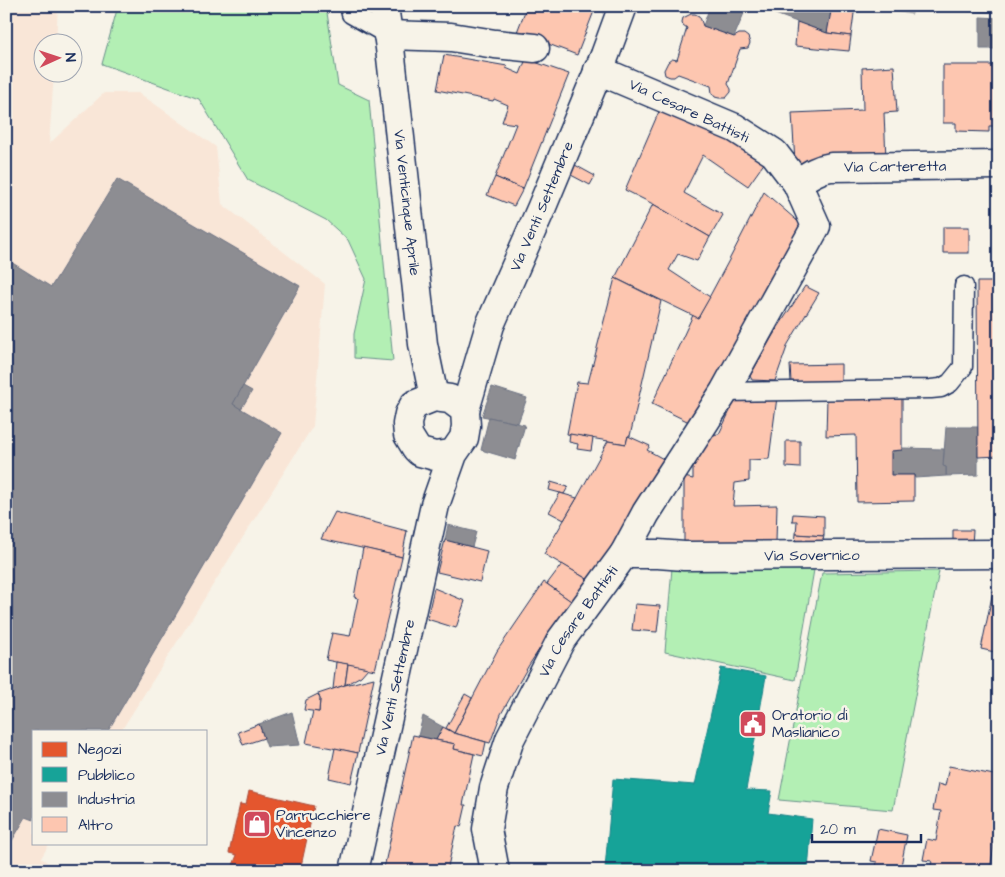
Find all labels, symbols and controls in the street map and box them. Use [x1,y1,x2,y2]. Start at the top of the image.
north arrow [32,32,82,82]
text: N [60,52,80,62]
street label: Via Cesare Battisti [626,74,753,148]
street label: Via Venticinque Aprile [389,129,426,277]
street label: Via Venti Settembre [504,138,578,275]
street label: Via Carteretta [844,155,947,177]
street label: Via Sovernico [764,544,860,566]
street label: Via Cesare Battisti [533,561,623,681]
street label: Via Venti Settembre [369,617,420,758]
place label: Oratorio di Maslianico [772,705,848,743]
public building icon: Oratorio di Maslianico [738,709,768,739]
legend [32,730,208,844]
text: Negozi [78,739,122,761]
text: Pubblico [78,765,135,786]
text: Industria [78,789,135,810]
place label: Parrucchiere Vincenzo [276,805,371,843]
shop icon: Parrucchiere Vincenzo [242,809,272,839]
scale bar [812,812,921,844]
text: Altro [78,815,113,836]
text: 20 m [820,819,856,840]

